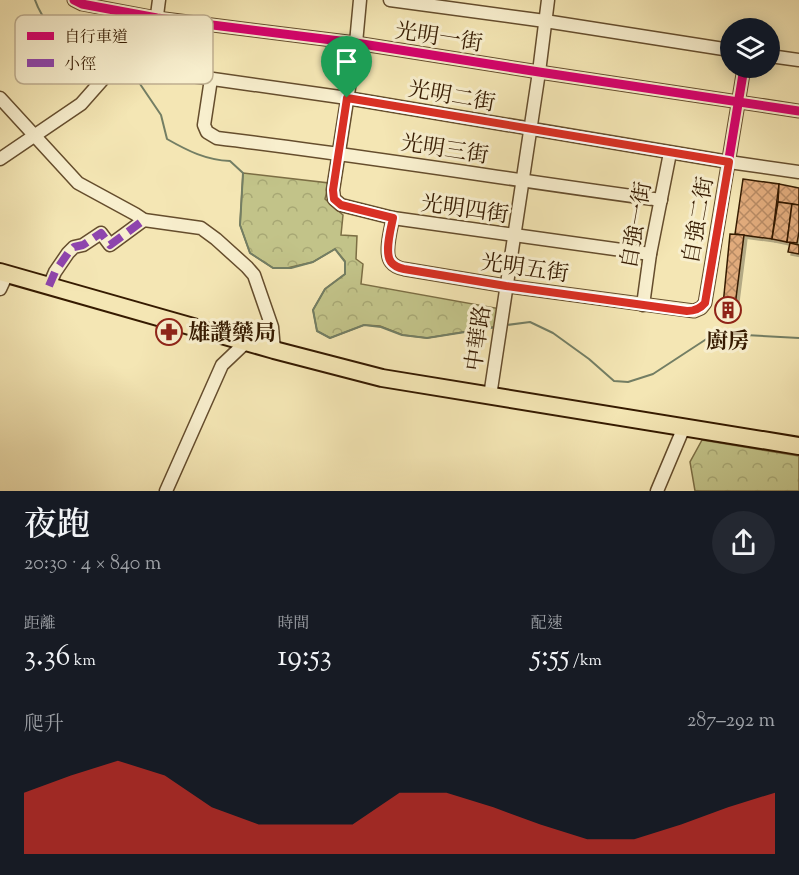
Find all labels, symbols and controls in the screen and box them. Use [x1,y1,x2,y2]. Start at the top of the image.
legend [15,15,213,84]
street label: 光明一街 [393,16,484,62]
map controls [720,18,780,78]
button: layers [720,18,780,78]
text: 自行車道 [64,27,128,50]
pin [321,36,372,98]
icon: arrive [330,45,363,78]
text: 小徑 [64,54,96,77]
street label: 光明二街 [405,75,498,121]
street label: 光明三街 [399,128,490,174]
street label: 自強二街 [677,174,723,267]
street label: 自強一街 [615,179,661,272]
street label: 光明四街 [419,189,510,233]
street label: 光明五街 [479,248,570,292]
building icon: 廚房 [713,295,743,325]
street label: 中華路 [460,304,500,373]
pharmacy icon: 雄讚藥局 [154,317,184,347]
place label: 雄讚藥局 [188,319,276,351]
place label: 廚房 [706,327,750,359]
text: 夜跑 [24,503,90,551]
button: share [712,511,775,574]
text: 20:30 · 4 × 840 m [24,550,161,579]
text: 距離 [24,613,56,636]
text: 時間 [277,613,309,636]
text: 配速 [531,613,563,636]
text: 3.36 [24,636,70,679]
text: 19:53 [277,636,332,679]
text: 5:55 [531,636,570,679]
text: km [70,650,96,673]
text: /km [570,650,602,673]
text: 287–292 m [687,707,775,736]
text: 爬升 [24,711,64,740]

